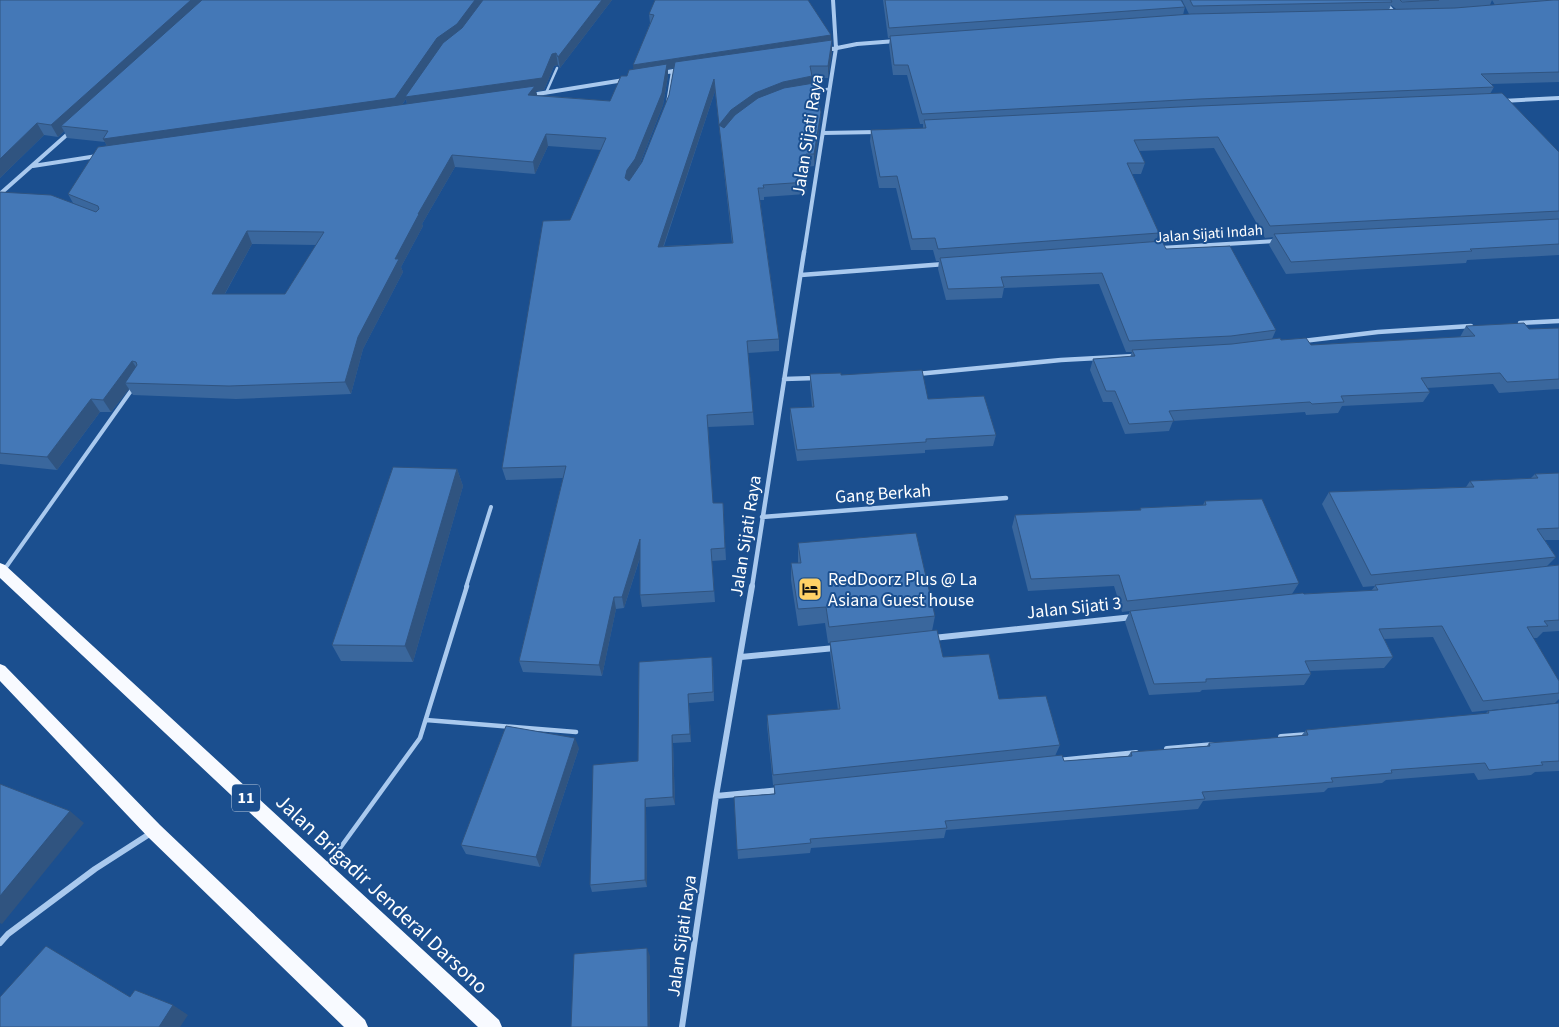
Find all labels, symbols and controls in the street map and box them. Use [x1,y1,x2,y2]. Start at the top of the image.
street label: Jalan Sijati Raya [786,73,830,197]
street label: Jalan Sijati Indah [1154,220,1264,248]
street label: Jalan Sijati Raya [724,474,768,598]
street label: Gang Berkah [834,478,932,510]
place label: RedDoorz Plus @ La Asiana Guest house [828,567,977,613]
hotel icon: RedDoorz Plus @ La Asiana Guest house [797,576,823,602]
street label: Jalan Sijati 3 [1025,591,1123,625]
road number: 11 [232,784,260,811]
street label: Jalan Brigadir Jenderal Darsono [269,787,495,1001]
street label: Jalan Sijati Raya [661,874,703,998]

